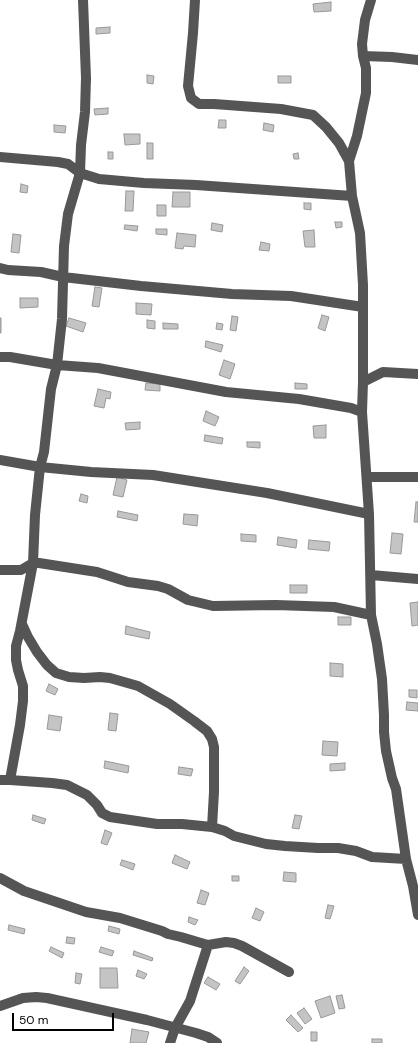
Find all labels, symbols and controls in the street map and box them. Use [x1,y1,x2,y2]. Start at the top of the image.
scale bar [14,1005,116,1031]
text: 50 m [19,1012,48,1028]

